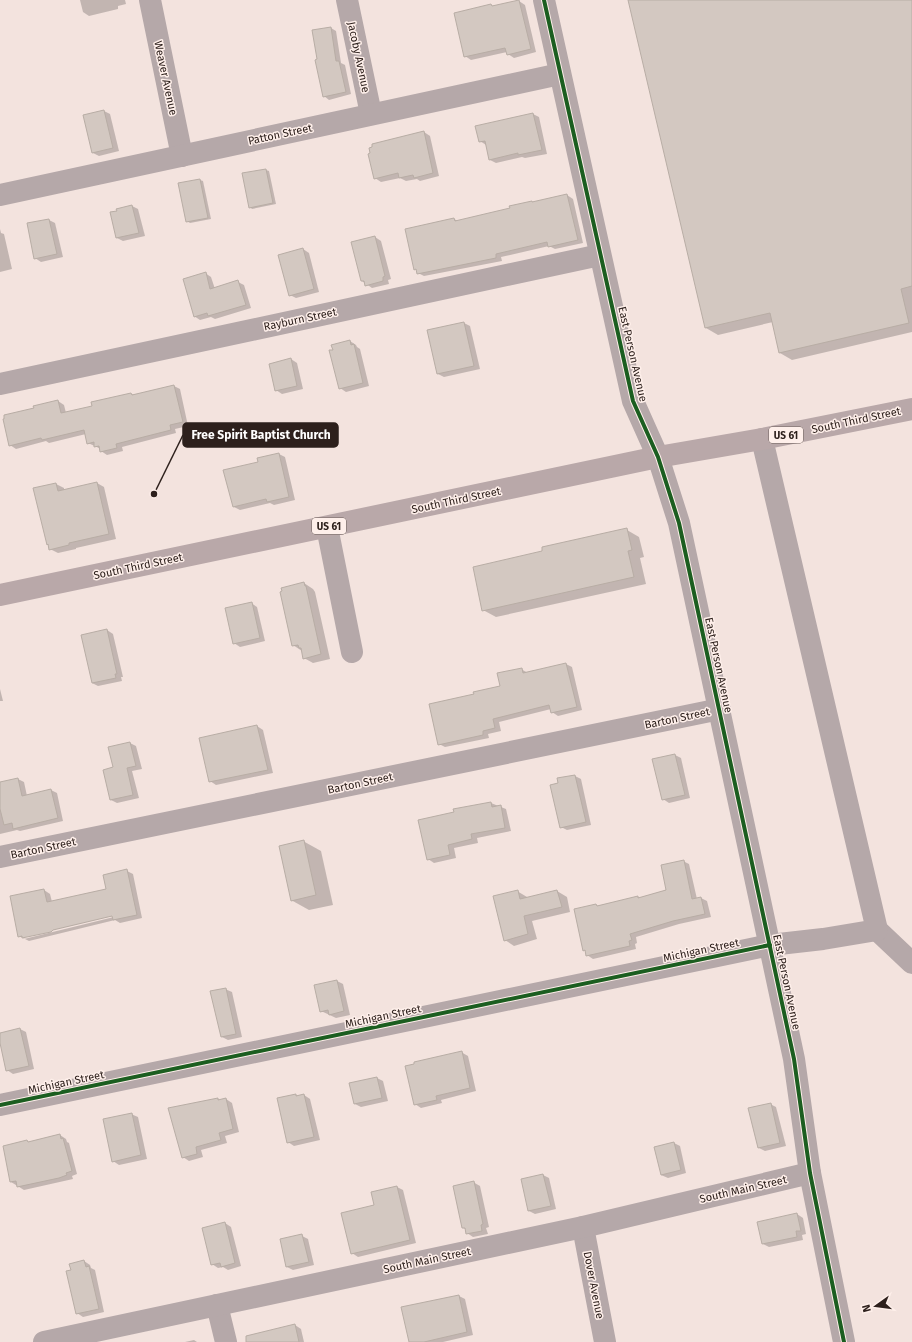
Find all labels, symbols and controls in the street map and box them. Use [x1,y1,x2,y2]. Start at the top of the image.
street label: Jacoby Avenue [345,20,372,94]
street label: Weaver Avenue [151,40,180,116]
street label: Patton Street [247,121,313,148]
street label: Rayburn Street [262,305,338,334]
street label: East Person Avenue [615,305,650,403]
street label: South Third Street [810,405,902,436]
callout: Free Spirit Baptist Church [183,423,338,447]
road number: US 61 [769,427,803,443]
text: Free Spirit Baptist Church [191,428,331,442]
street label: South Third Street [410,485,502,516]
road number: US 61 [312,518,346,534]
street label: South Third Street [92,551,184,582]
street label: East Person Avenue [702,616,735,714]
street label: Barton Street [643,705,711,732]
street label: Barton Street [326,770,394,797]
street label: Barton Street [9,835,77,862]
street label: East Person Avenue [770,933,803,1031]
street label: Michigan Street [662,936,740,965]
street label: Michigan Street [344,1002,422,1031]
street label: Michigan Street [27,1068,105,1097]
street label: South Main Street [698,1173,788,1206]
street label: South Main Street [382,1245,472,1276]
street label: Dover Avenue [581,1250,606,1320]
north arrow [856,1286,896,1326]
text: N [860,1303,874,1313]

